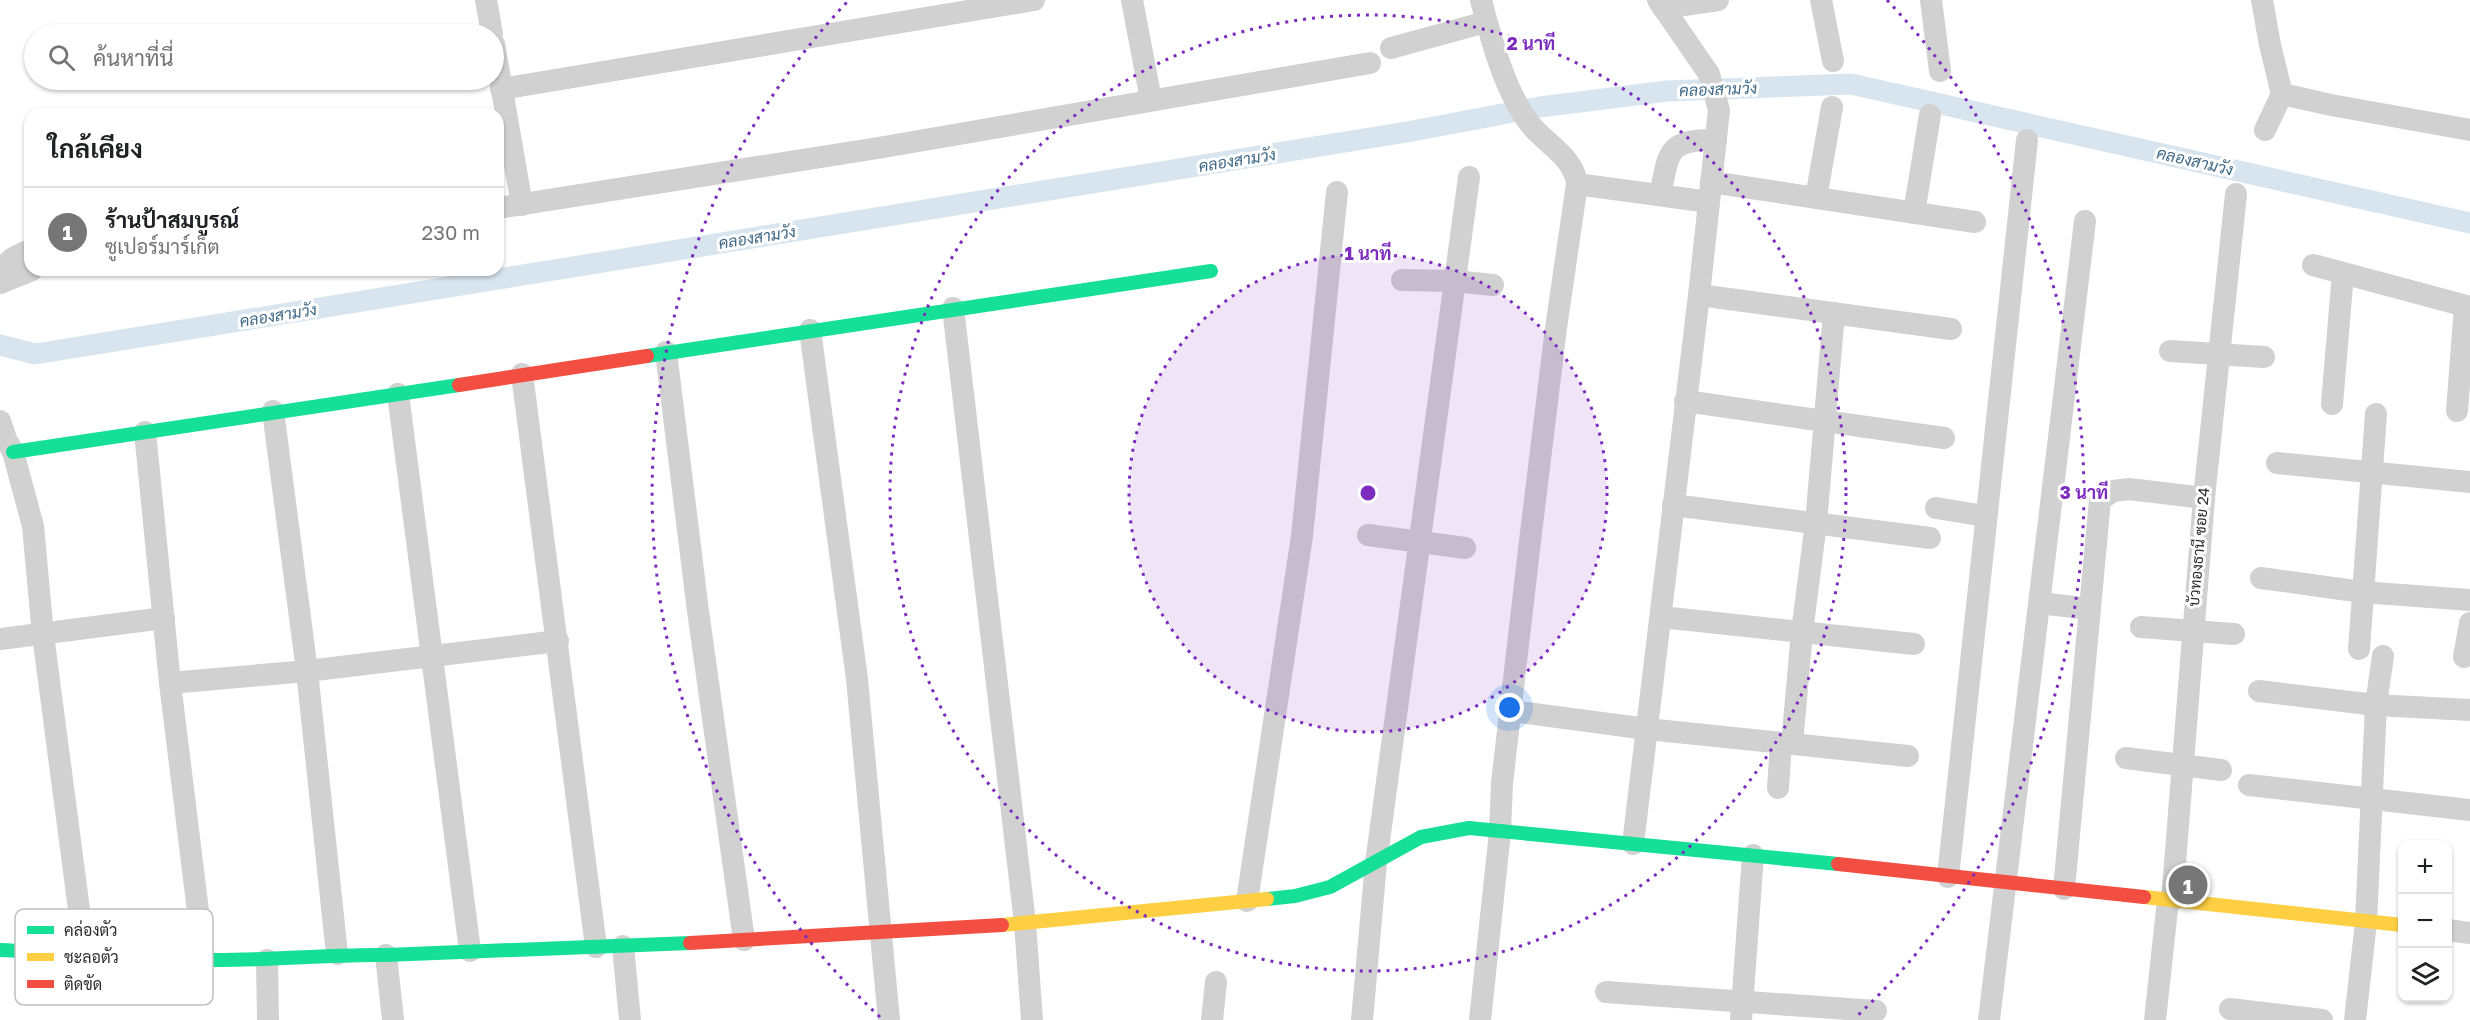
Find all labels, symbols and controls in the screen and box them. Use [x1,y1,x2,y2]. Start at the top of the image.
search box [24,24,504,90]
text: 2 นาที [1507,31,1555,54]
icon: search [45,41,78,74]
text: ค้นหาที่นี่ [93,44,173,71]
water label: คลองสามวัง [1679,78,1757,100]
text: ใกล้เคียง [48,133,143,164]
water label: คลองสามวัง [2155,142,2235,180]
water label: คลองสามวัง [1197,144,1277,176]
text: ร้านป้าสมบูรณ์ [105,206,239,233]
text: 1 [62,220,73,244]
text: 230 m [422,220,480,244]
water label: คลองสามวัง [717,221,797,253]
text: ซูเปอร์มาร์เก็ต [105,234,220,258]
text: 1 นาที [1345,241,1391,264]
water label: คลองสามวัง [238,299,318,331]
text: 3 นาที [2060,480,2108,503]
centre of rings [1358,483,1378,503]
street label: บัวทองธานี ซอย 24 [2184,486,2212,607]
your location [1495,693,1524,722]
map controls [2398,840,2452,1002]
button: + [2398,840,2452,894]
pin: 1 [2168,862,2208,908]
button: − [2398,894,2452,948]
legend [15,909,213,1005]
text: คล่องตัว [64,920,118,940]
text: ชะลอตัว [64,947,119,967]
button: layers [2398,948,2452,1002]
text: ติดขัด [64,974,102,994]

